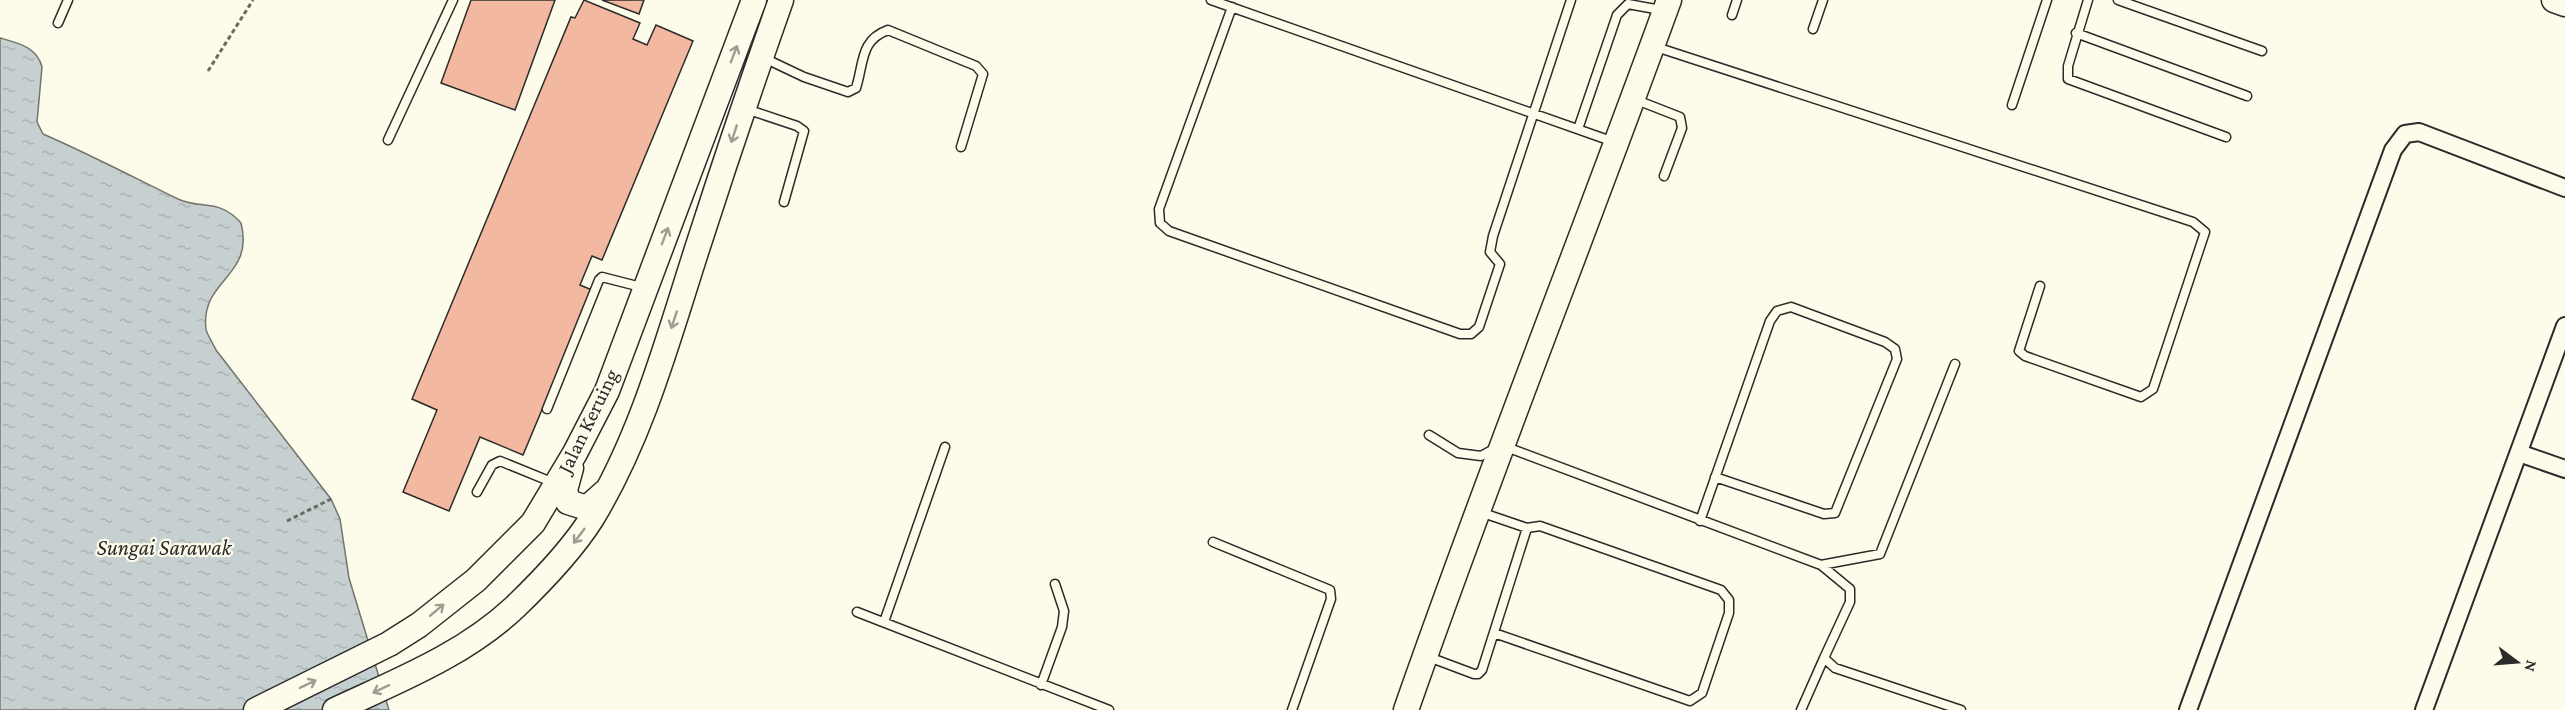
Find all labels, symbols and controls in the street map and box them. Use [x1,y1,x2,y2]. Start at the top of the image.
one-way arrow [729,45,740,64]
one-way arrow [728,124,739,143]
one-way arrow [660,228,671,246]
one-way arrow [668,310,679,329]
street label: Jalan Keruing [552,365,624,479]
one-way arrow [572,527,585,543]
water label: Sungai Sarawak [97,535,233,560]
one-way arrow [428,604,444,617]
north arrow [2487,632,2547,692]
text: N [2521,658,2541,674]
one-way arrow [299,678,317,689]
one-way arrow [372,683,390,695]

